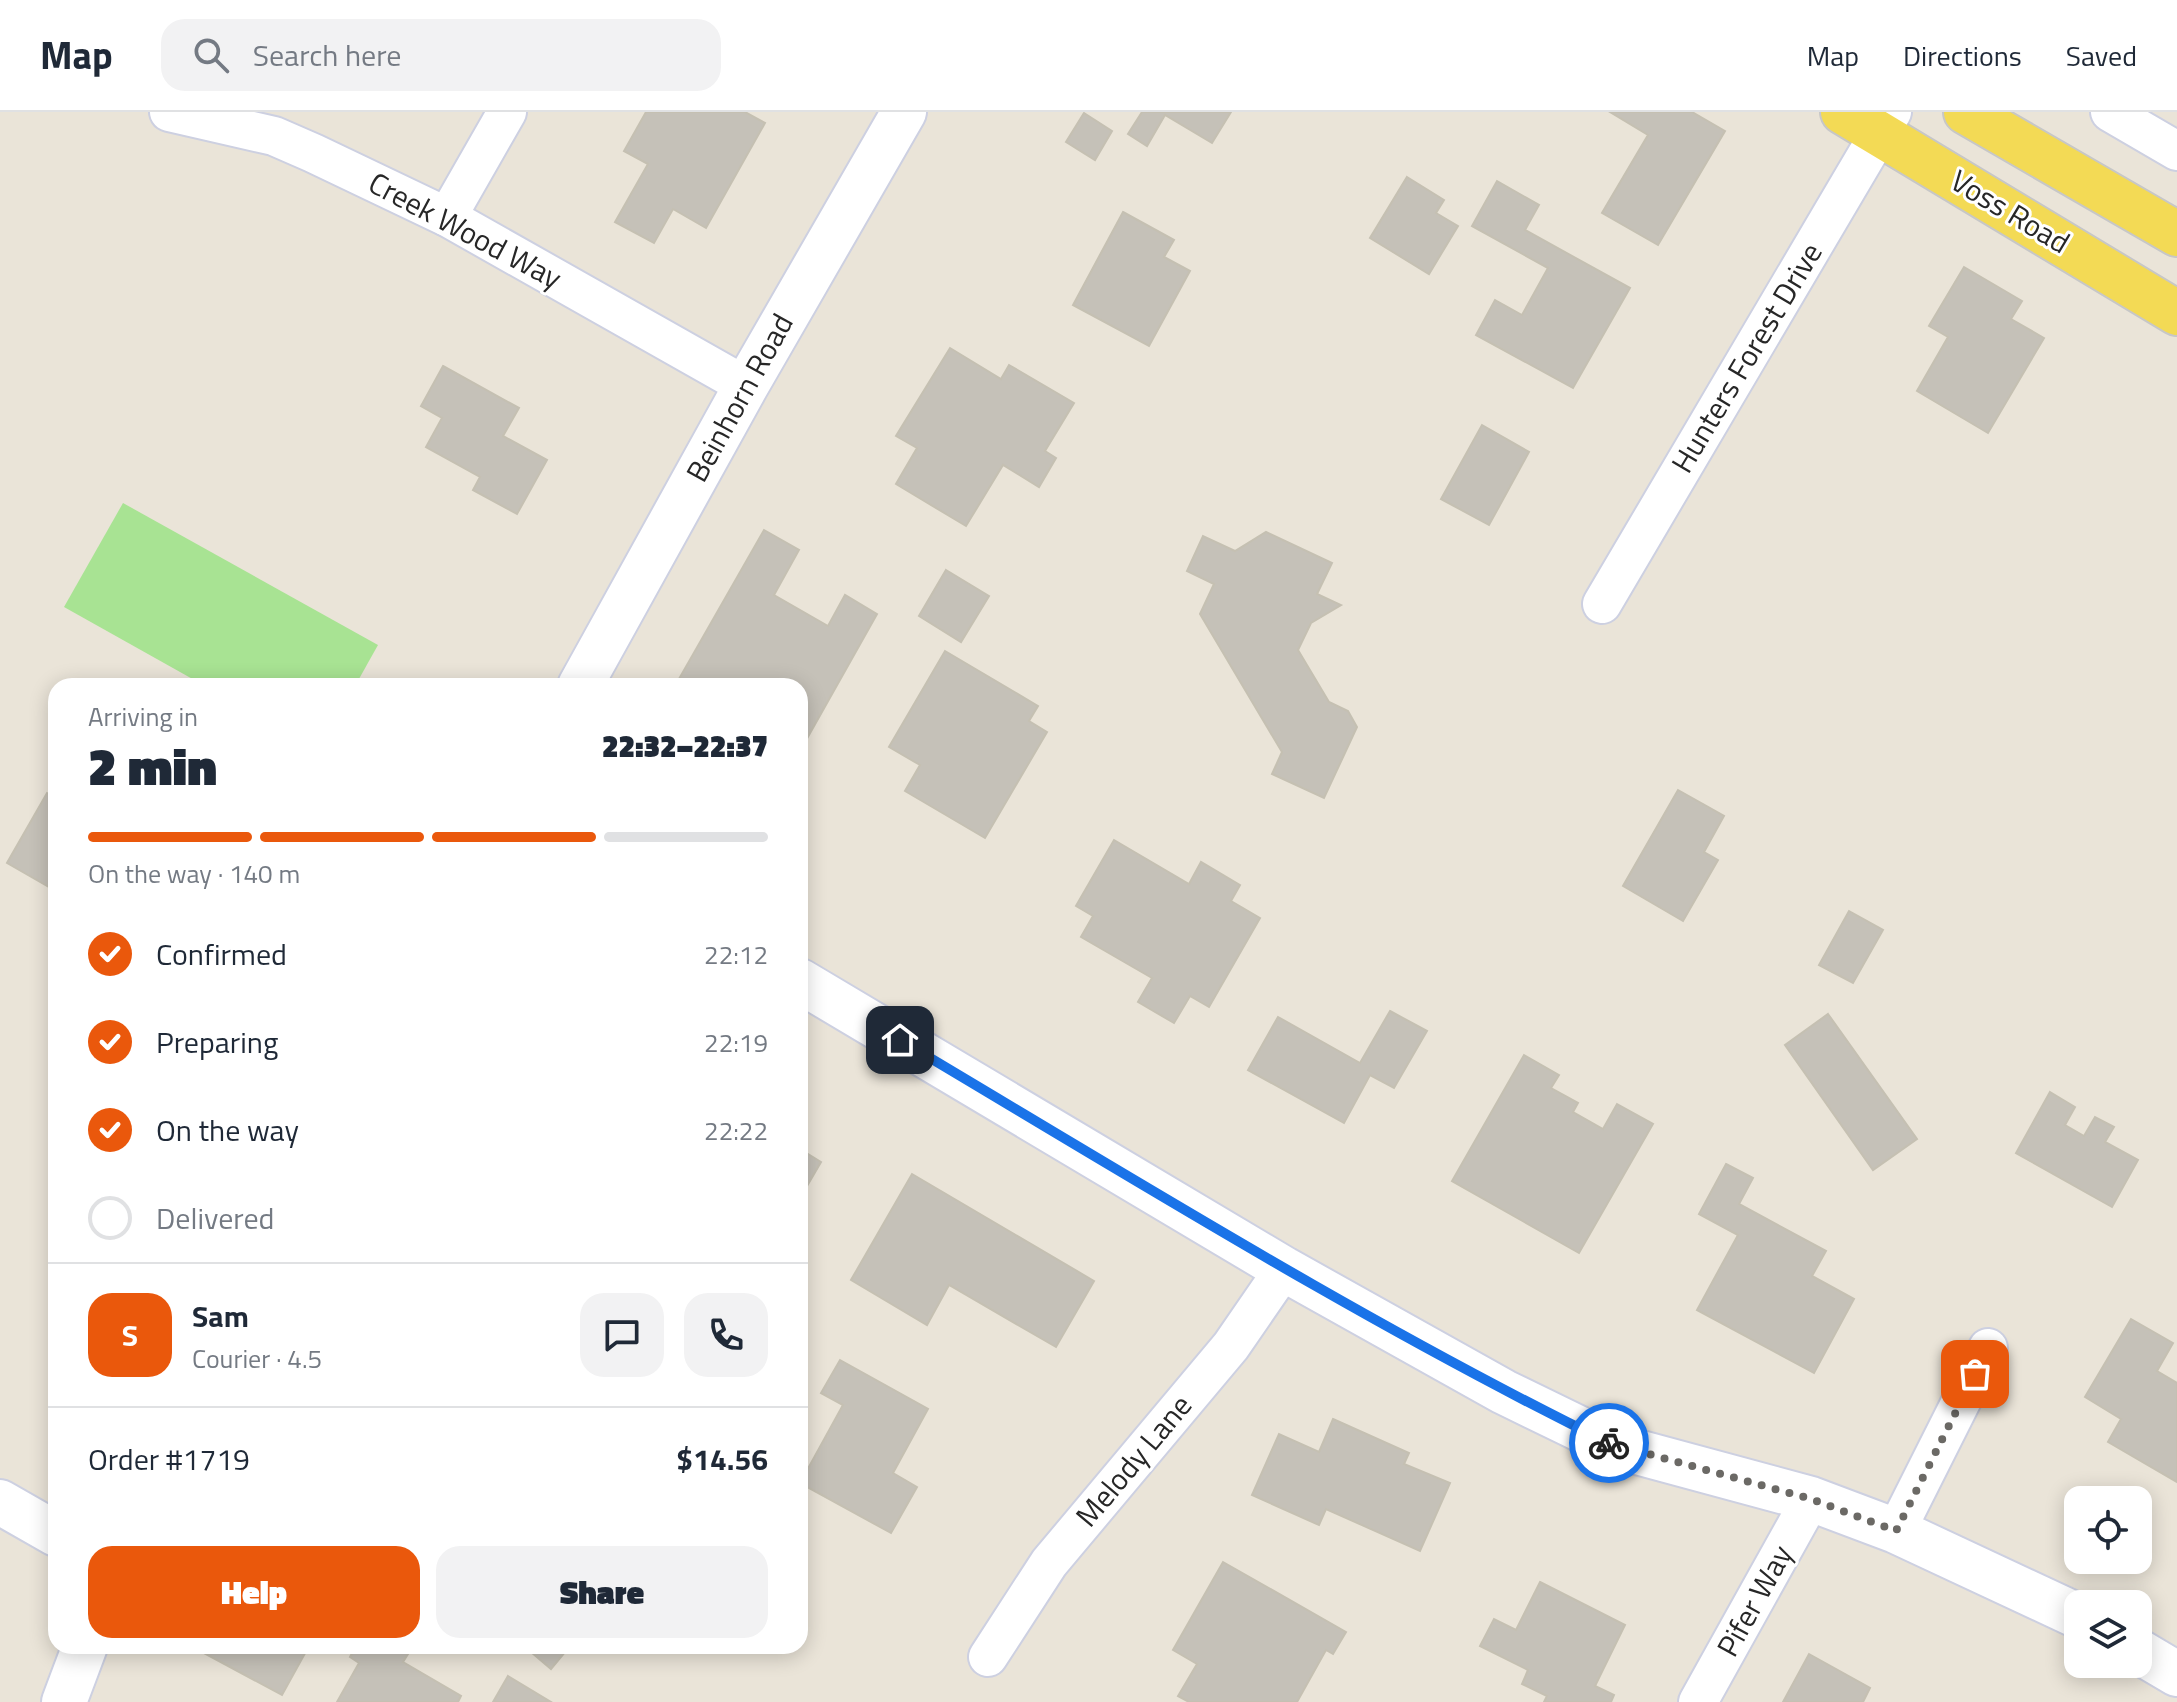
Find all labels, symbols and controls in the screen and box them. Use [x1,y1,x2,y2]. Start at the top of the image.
search box [161,19,721,91]
text: Map [40,26,113,84]
text: Search here [253,32,402,78]
icon: search [189,33,233,77]
text: Map [1807,34,1859,77]
text: Directions [1903,34,2022,77]
text: Saved [2066,34,2137,77]
street label: Voss Road [1942,157,2079,265]
street label: Creek Wood Way [361,160,570,300]
street label: Hunters Forest Drive [1659,233,1833,482]
street label: Beinhorn Road [674,305,804,490]
text: Arriving in [88,697,198,736]
text: 22:32–22:37 [602,723,768,769]
text: 2 min [88,726,217,805]
text: On the way · 140 m [88,854,300,893]
text: Confirmed [156,931,287,977]
icon: check [88,932,132,976]
text: 22:12 [704,935,768,974]
pin [866,1006,934,1074]
icon: home [878,1018,922,1062]
text: Preparing [156,1019,278,1065]
icon: check [88,1020,132,1064]
text: 22:19 [704,1023,768,1062]
text: On the way [156,1107,299,1153]
icon: check [88,1108,132,1152]
text: 22:22 [704,1111,768,1150]
text: Delivered [156,1195,274,1241]
text: Sam [192,1293,249,1339]
button: chat [580,1293,664,1377]
button: phone [684,1293,768,1377]
text: S [122,1312,138,1358]
text: Courier · 4.5 [192,1339,322,1378]
pin [1941,1340,2009,1408]
icon: bag [1953,1352,1997,1396]
street label: Melody Lane [1064,1384,1202,1537]
courier [1569,1403,1649,1483]
icon: bike [1587,1421,1631,1465]
text: Order #1719 [88,1436,250,1482]
text: $14.56 [676,1436,768,1482]
map controls [2064,1486,2152,1678]
button: locate [2064,1486,2152,1574]
street label: Pifer Way [1705,1536,1804,1665]
button: Help [88,1546,420,1638]
button: Share [436,1546,768,1638]
button: layers [2064,1590,2152,1678]

